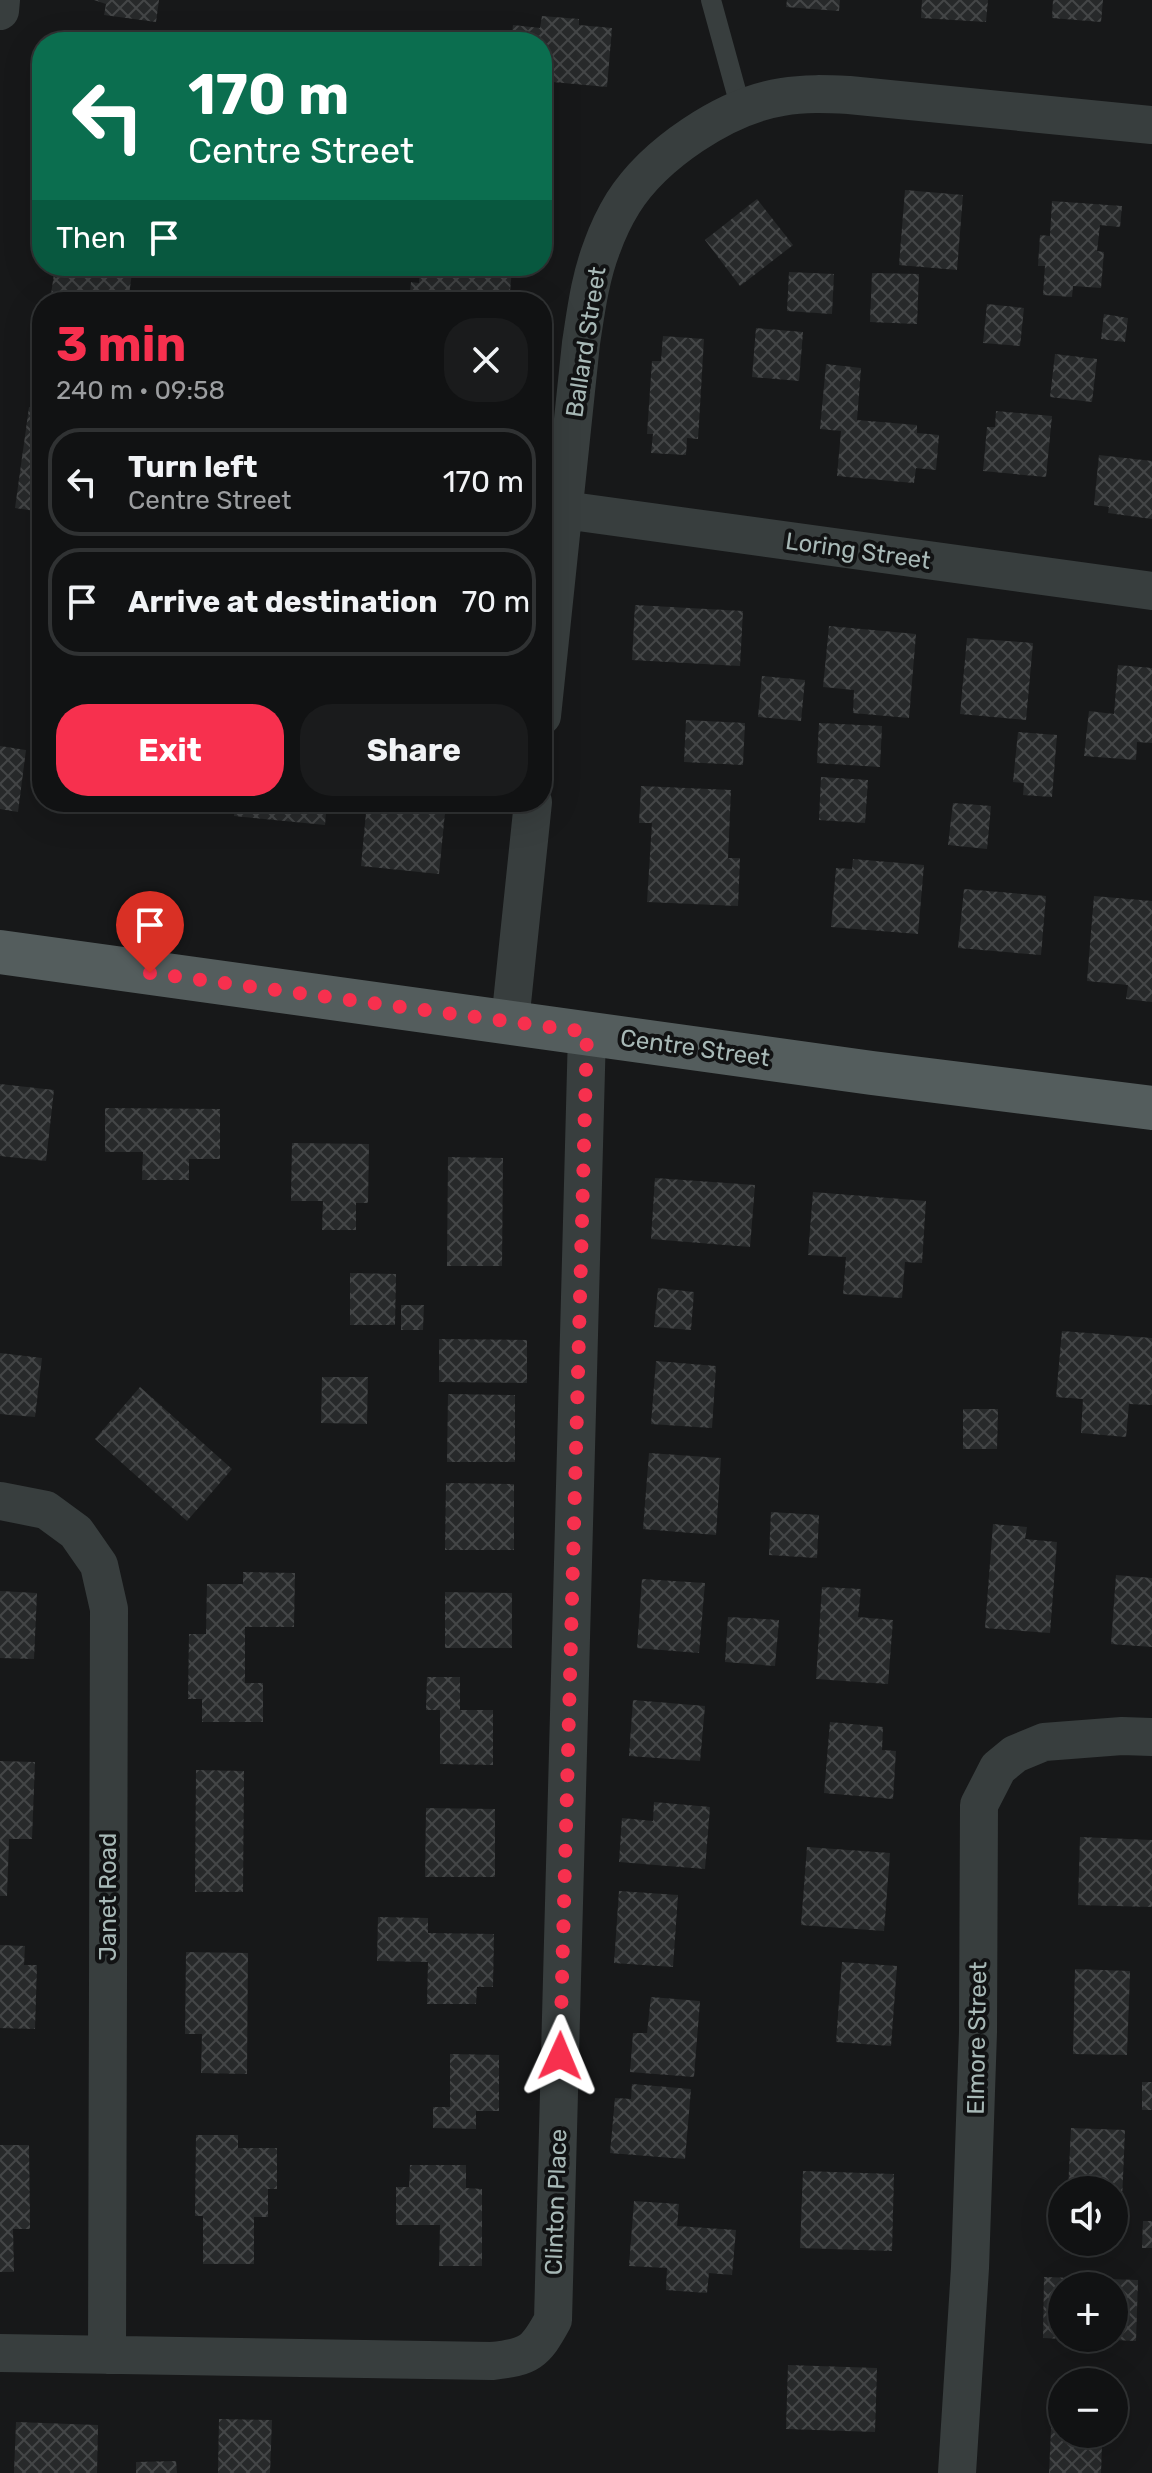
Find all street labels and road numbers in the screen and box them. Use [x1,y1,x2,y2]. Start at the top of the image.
street label: Ballard Street [560,264,612,420]
street label: Loring Street [784,527,932,575]
street label: Centre Street [618,1024,772,1072]
street label: Janet Road [94,1833,122,1961]
street label: Elmore Street [962,1961,992,2115]
street label: Clinton Place [539,2128,573,2276]

